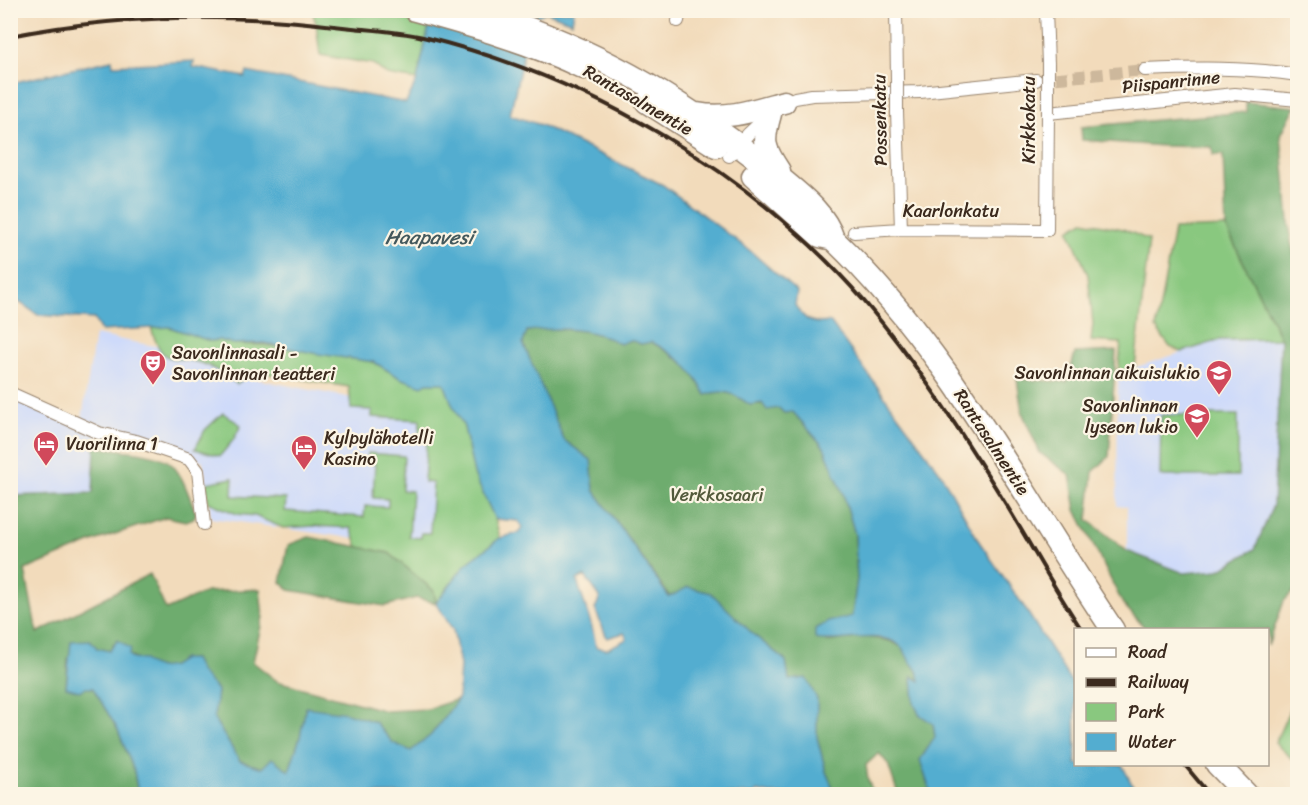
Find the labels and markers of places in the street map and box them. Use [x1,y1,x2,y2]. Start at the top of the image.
place label: Savonlinnasali - Savonlinnan teatteri [172,337,336,390]
theatre icon: Savonlinnasali - Savonlinnan teatteri [138,348,168,386]
place label: Savonlinnan aikuislukio [1015,357,1200,389]
school or university icon: Savonlinnan aikuislukio [1204,358,1234,396]
place label: Savonlinnan lyseon lukio [1082,390,1178,443]
school or university icon: Savonlinnan lyseon lukio [1182,401,1212,439]
place label: Kylpylähotelli Kasino [324,422,434,475]
place label: Vuorilinna 1 [66,428,158,460]
hotel icon: Vuorilinna 1 [31,429,61,467]
hotel icon: Kylpylähotelli Kasino [289,433,319,471]

